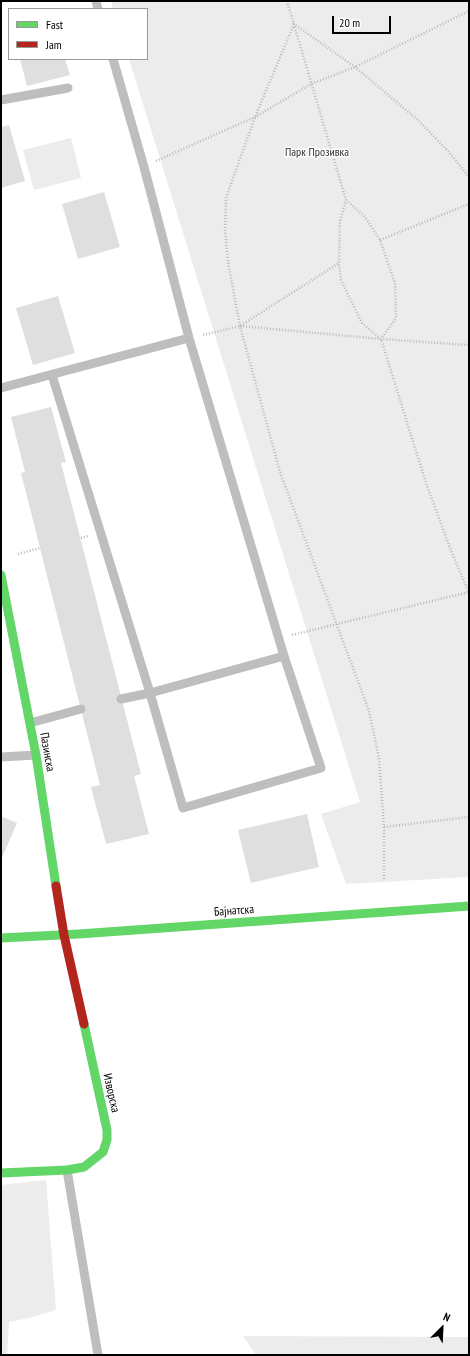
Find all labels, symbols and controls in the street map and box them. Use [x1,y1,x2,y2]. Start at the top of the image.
legend [8,8,148,60]
scale bar [334,8,393,34]
text: 20 m [339,15,360,30]
text: Fast [46,17,63,32]
text: Jam [46,37,62,52]
park label: Парк Прозивка [285,146,349,160]
street label: Пазинска [36,731,58,773]
street label: Бајнатска [213,902,255,920]
street label: Изворска [100,1072,122,1114]
north arrow [422,1308,462,1348]
text: N [441,1309,452,1325]

